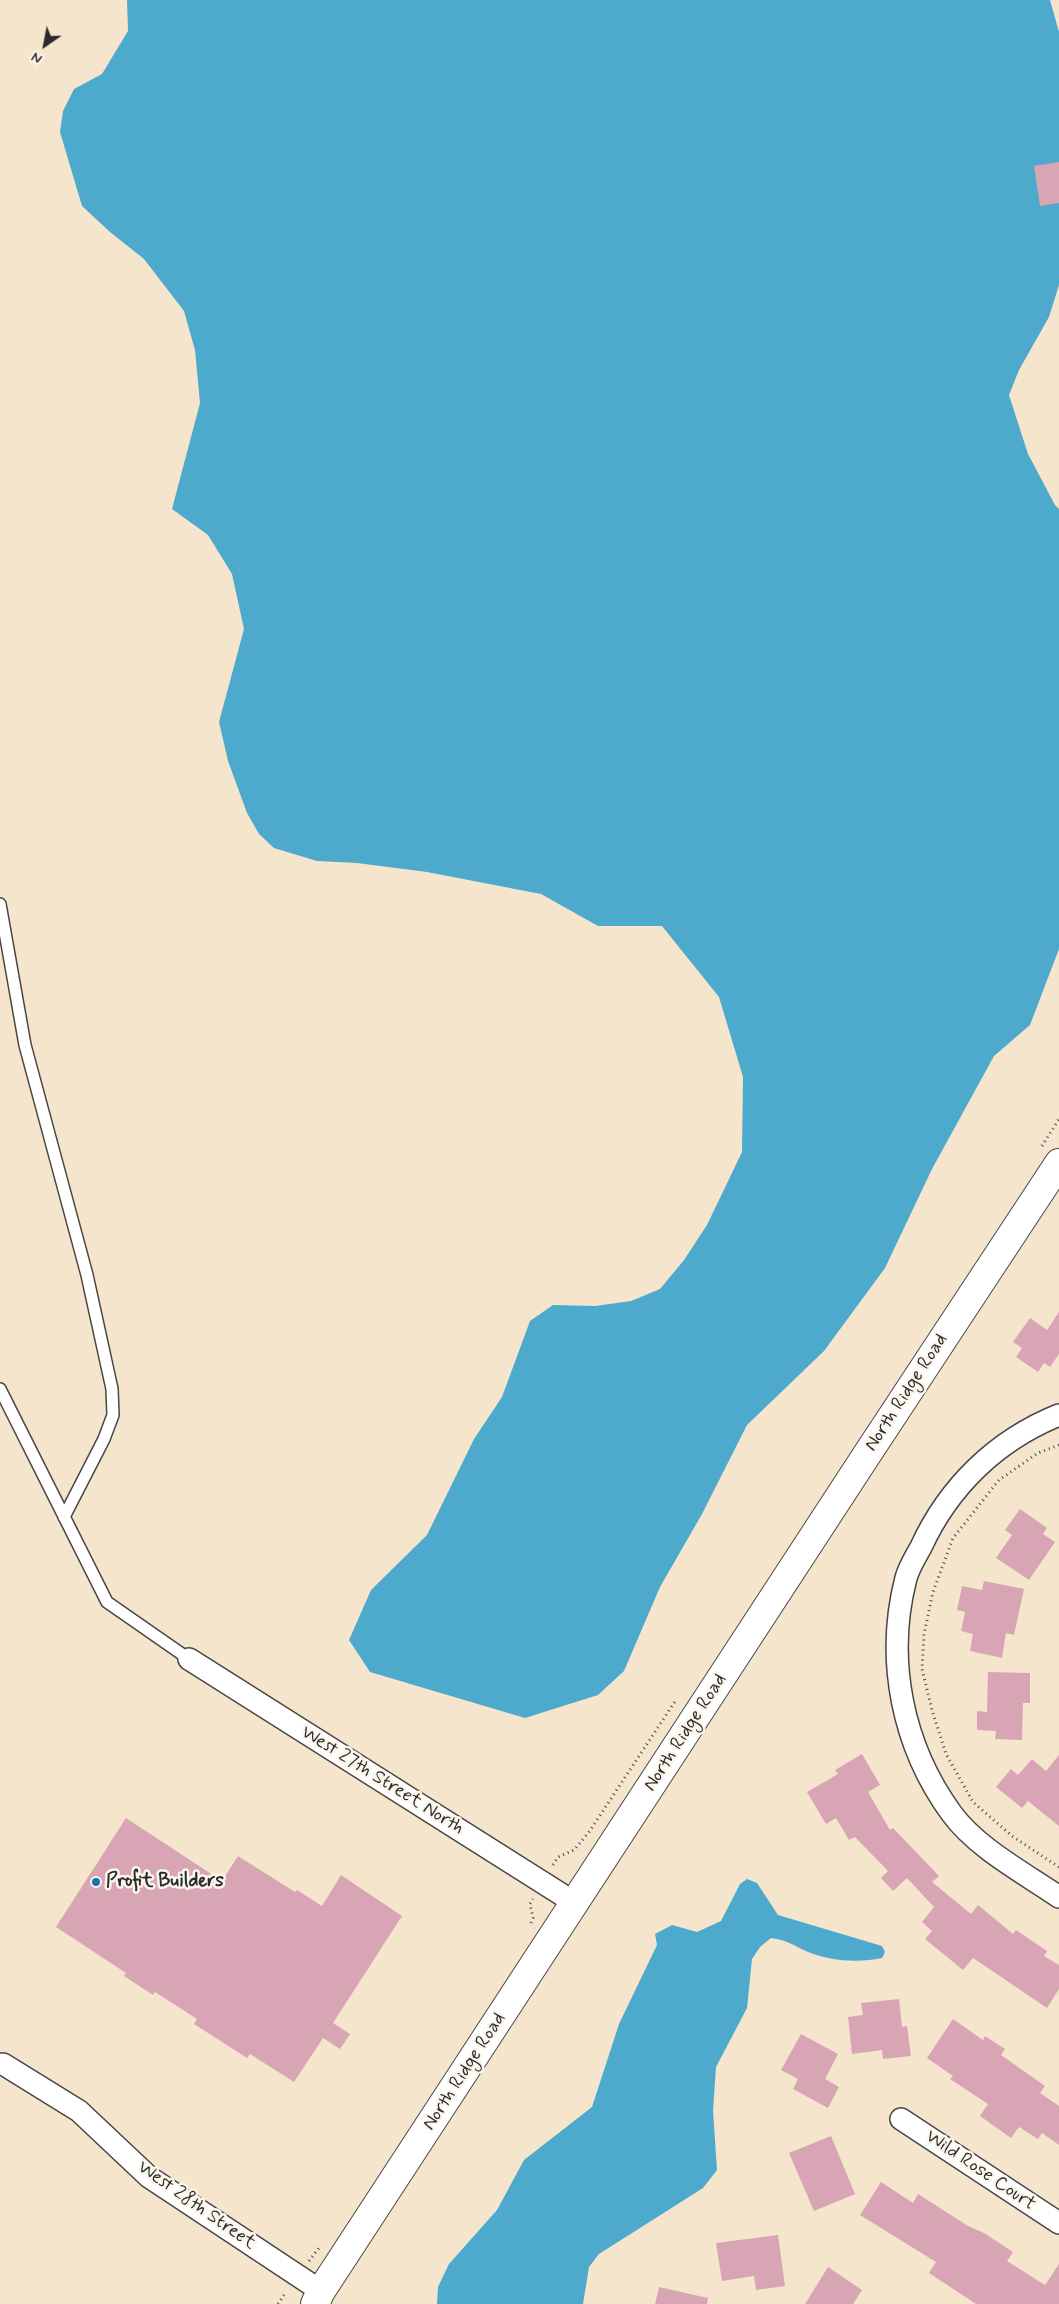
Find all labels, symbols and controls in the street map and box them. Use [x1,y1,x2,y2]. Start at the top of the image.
north arrow [20,20,70,70]
text: N [28,47,46,68]
street label: North Ridge Road [860,1330,954,1456]
street label: North Ridge Road [639,1670,733,1796]
street label: West 27th Street North [296,1722,468,1840]
place label: Profit Builders [106,1871,224,1893]
marker: Profit Builders [90,1876,102,1888]
street label: North Ridge Road [418,2009,512,2135]
street label: Wild Rose Court [920,2126,1040,2216]
street label: West 28th Street [132,2157,260,2255]

